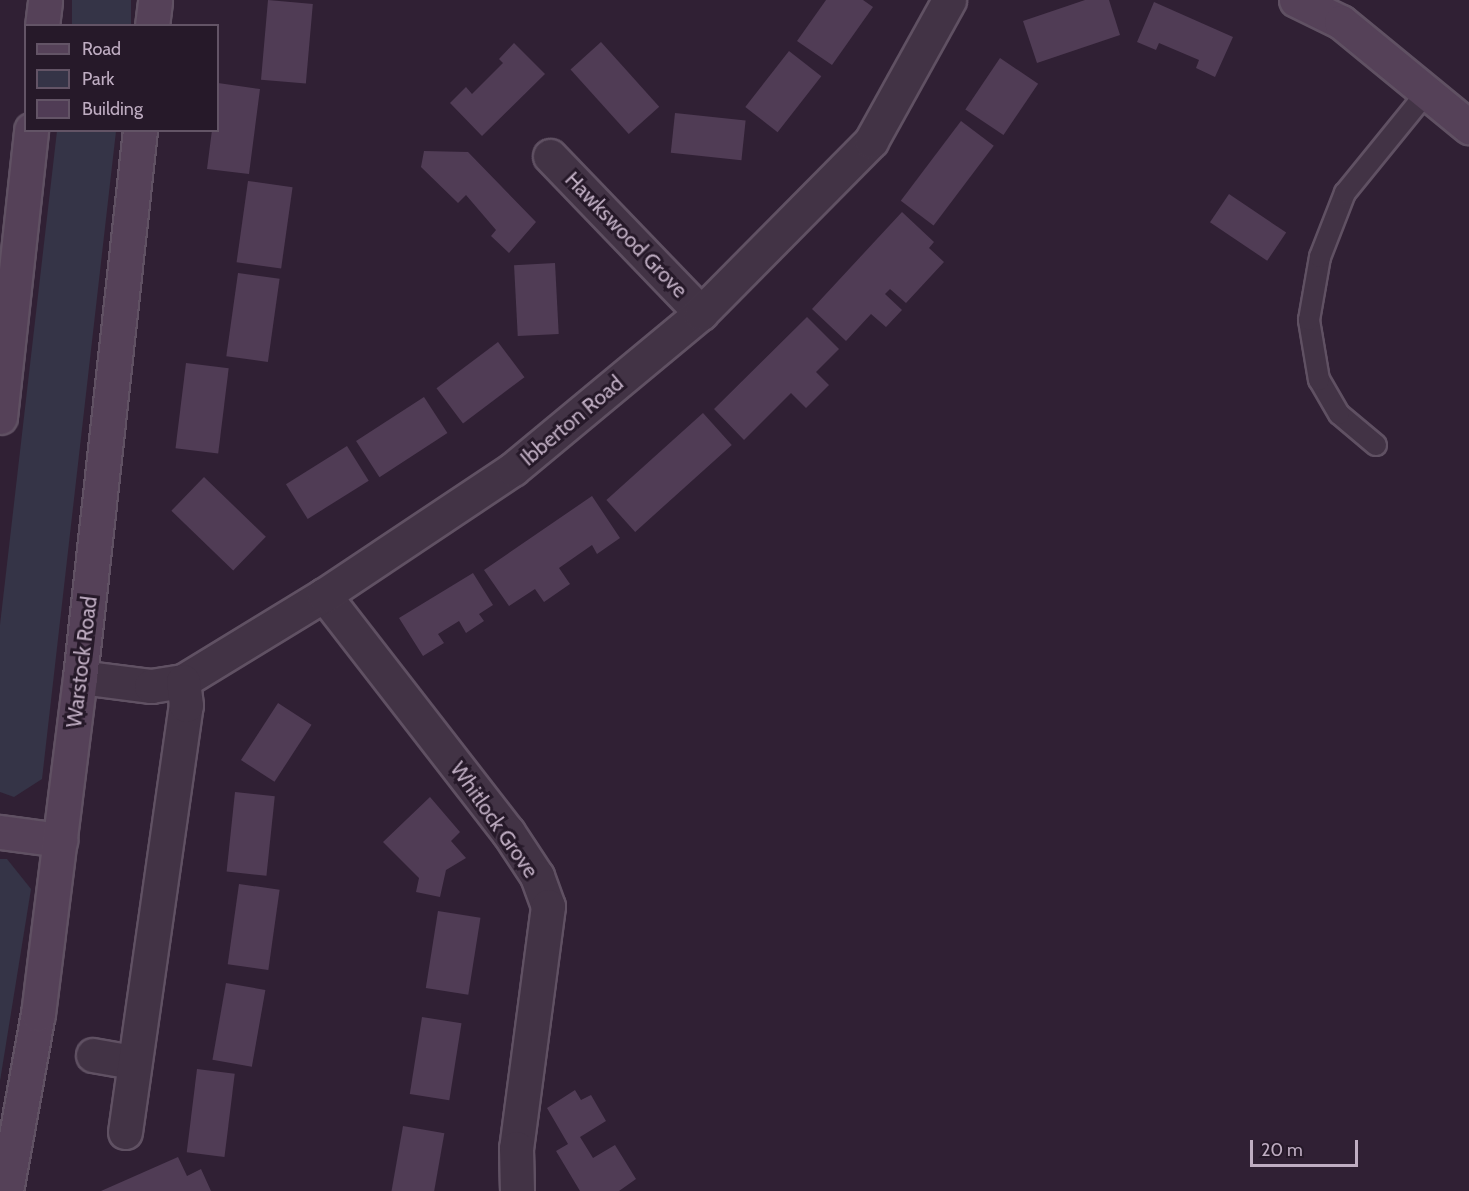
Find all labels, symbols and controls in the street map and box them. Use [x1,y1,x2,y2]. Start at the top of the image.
legend [24,24,219,132]
text: Road [82,38,121,60]
text: Park [82,68,114,90]
text: Building [82,98,143,120]
street label: Hawkswood Grove [560,167,692,303]
street label: Ibberton Road [515,371,629,471]
street label: Warstock Road [61,595,103,729]
street label: Whitlock Grove [445,757,543,883]
scale bar [1253,1128,1361,1166]
text: 20 m [1261,1139,1303,1161]

